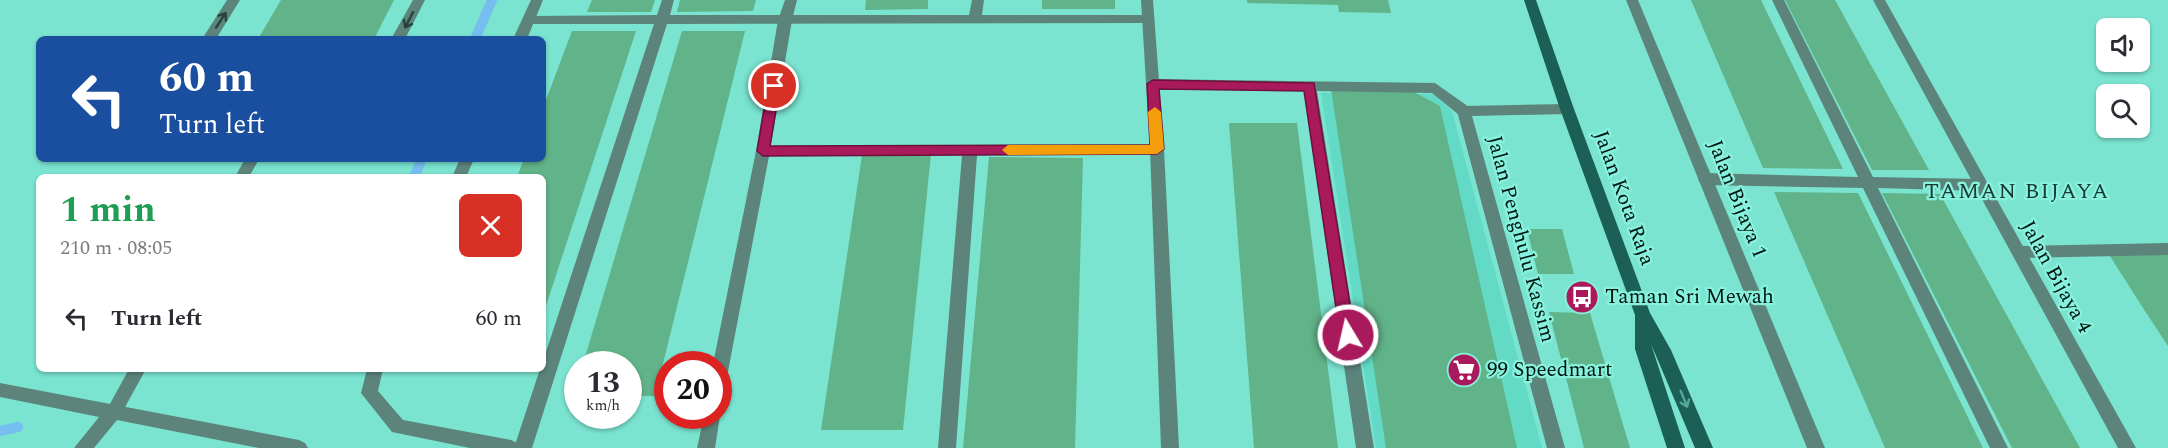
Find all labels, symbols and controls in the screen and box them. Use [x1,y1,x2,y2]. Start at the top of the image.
one-way arrow [215,11,228,28]
one-way arrow [403,11,415,29]
map controls [2096,18,2150,138]
button: sound [2096,18,2150,72]
text: 60 m [159,47,254,110]
icon: left [60,60,138,138]
pin [748,60,799,111]
icon: arrive [757,69,790,102]
button: search [2096,84,2150,138]
text: Turn left [159,104,265,146]
street label: Jalan Kota Raja [1585,126,1664,271]
street label: Jalan Penghulu Kassim [1478,132,1564,346]
street label: Jalan Bijaya 1 [1699,135,1775,263]
district label: TAMAN BIJAYA [1924,175,2110,208]
text: 1 min [60,183,156,238]
button: close [459,194,522,257]
street label: Jalan Bijaya 4 [2012,215,2101,340]
text: 210 m · 08:05 [60,233,172,263]
bus stop icon: Taman Sri Mewah [1564,279,1600,315]
place label: Taman Sri Mewah [1605,281,1774,313]
icon: left [60,302,93,335]
text: Turn left [111,302,203,335]
text: 60 m [476,302,522,335]
position arrow [1316,303,1380,367]
speed limit sign: 20 [654,351,732,429]
supermarket icon: 99 Speedmart [1446,352,1482,388]
place label: 99 Speedmart [1487,354,1612,386]
text: 13 [586,360,620,406]
one-way arrow [1679,389,1690,408]
text: km/h [586,394,620,417]

